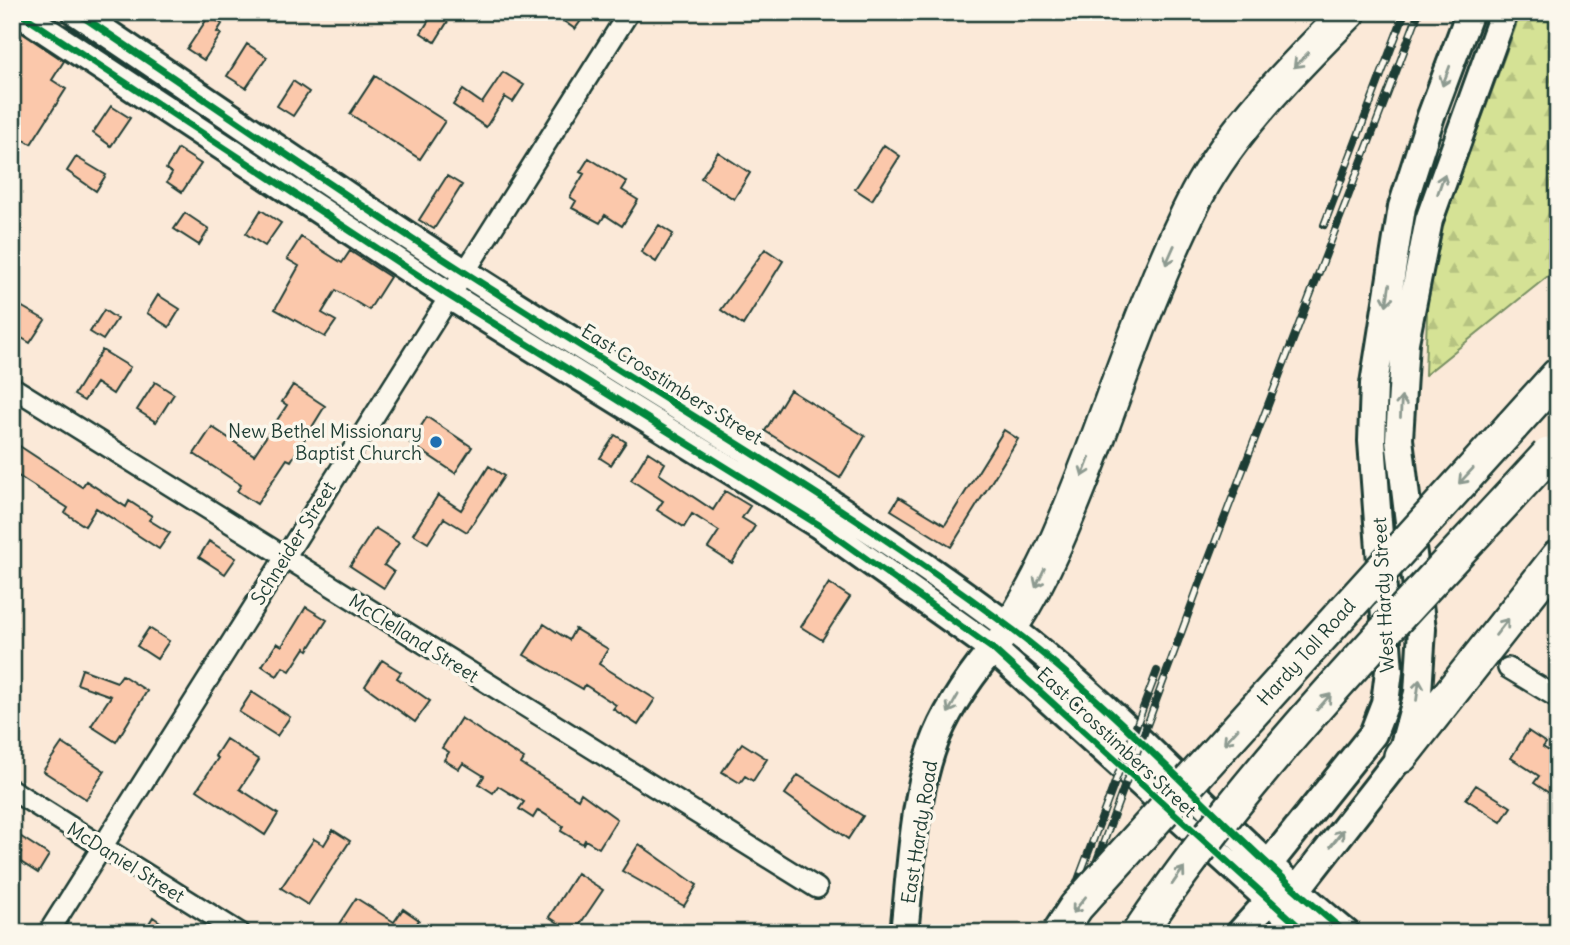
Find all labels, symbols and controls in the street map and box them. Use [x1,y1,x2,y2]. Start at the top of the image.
one-way arrow [1292,52,1309,69]
one-way arrow [1439,65,1451,87]
one-way arrow [1436,173,1448,195]
one-way arrow [1163,244,1176,266]
one-way arrow [1381,283,1394,306]
street label: East Crosstimbers Street [577,318,767,450]
one-way arrow [1395,396,1408,418]
place label: New Bethel Missionary Baptist Church [228,419,422,465]
marker: New Bethel Missionary Baptist Church [428,434,444,450]
one-way arrow [1079,456,1092,477]
one-way arrow [1457,467,1474,484]
street label: Schneider Street [245,477,341,609]
street label: West Hardy Street [1367,517,1399,673]
one-way arrow [1033,567,1046,588]
street label: McClelland Street [345,588,483,688]
street label: Hardy Toll Road [1252,594,1360,710]
one-way arrow [1495,618,1510,637]
street label: East Crosstimbers Street [1032,662,1202,822]
one-way arrow [1411,679,1424,702]
one-way arrow [1316,693,1332,711]
one-way arrow [946,694,960,714]
one-way arrow [1223,726,1239,744]
street label: East Hardy Road [896,759,942,905]
street label: McDaniel Street [63,816,189,908]
one-way arrow [1329,829,1345,847]
one-way arrow [1171,867,1185,886]
one-way arrow [1071,895,1087,913]

